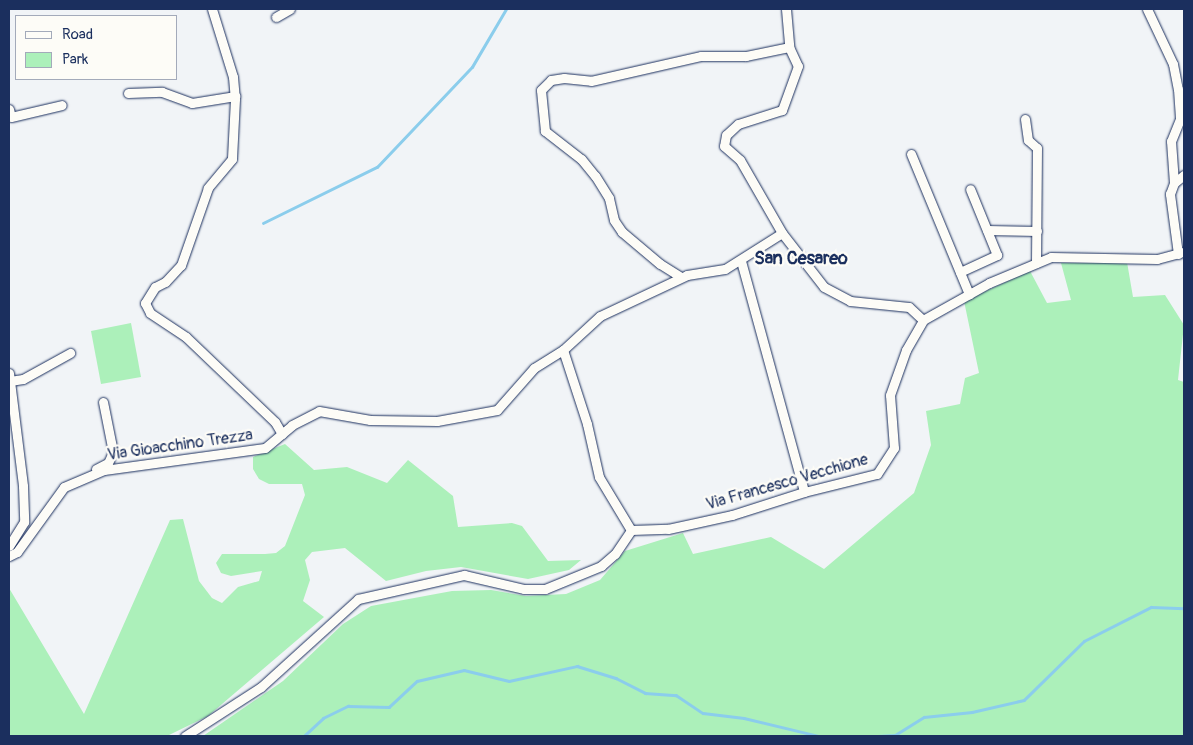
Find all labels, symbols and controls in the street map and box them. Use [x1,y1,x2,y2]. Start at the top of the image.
legend [15,15,178,80]
text: Road [62,25,93,44]
text: Park [62,50,88,69]
district label: San Cesareo [754,248,848,270]
street label: Via Gioacchino Trezza [106,425,254,465]
street label: Via Francesco Vecchione [704,450,870,514]

